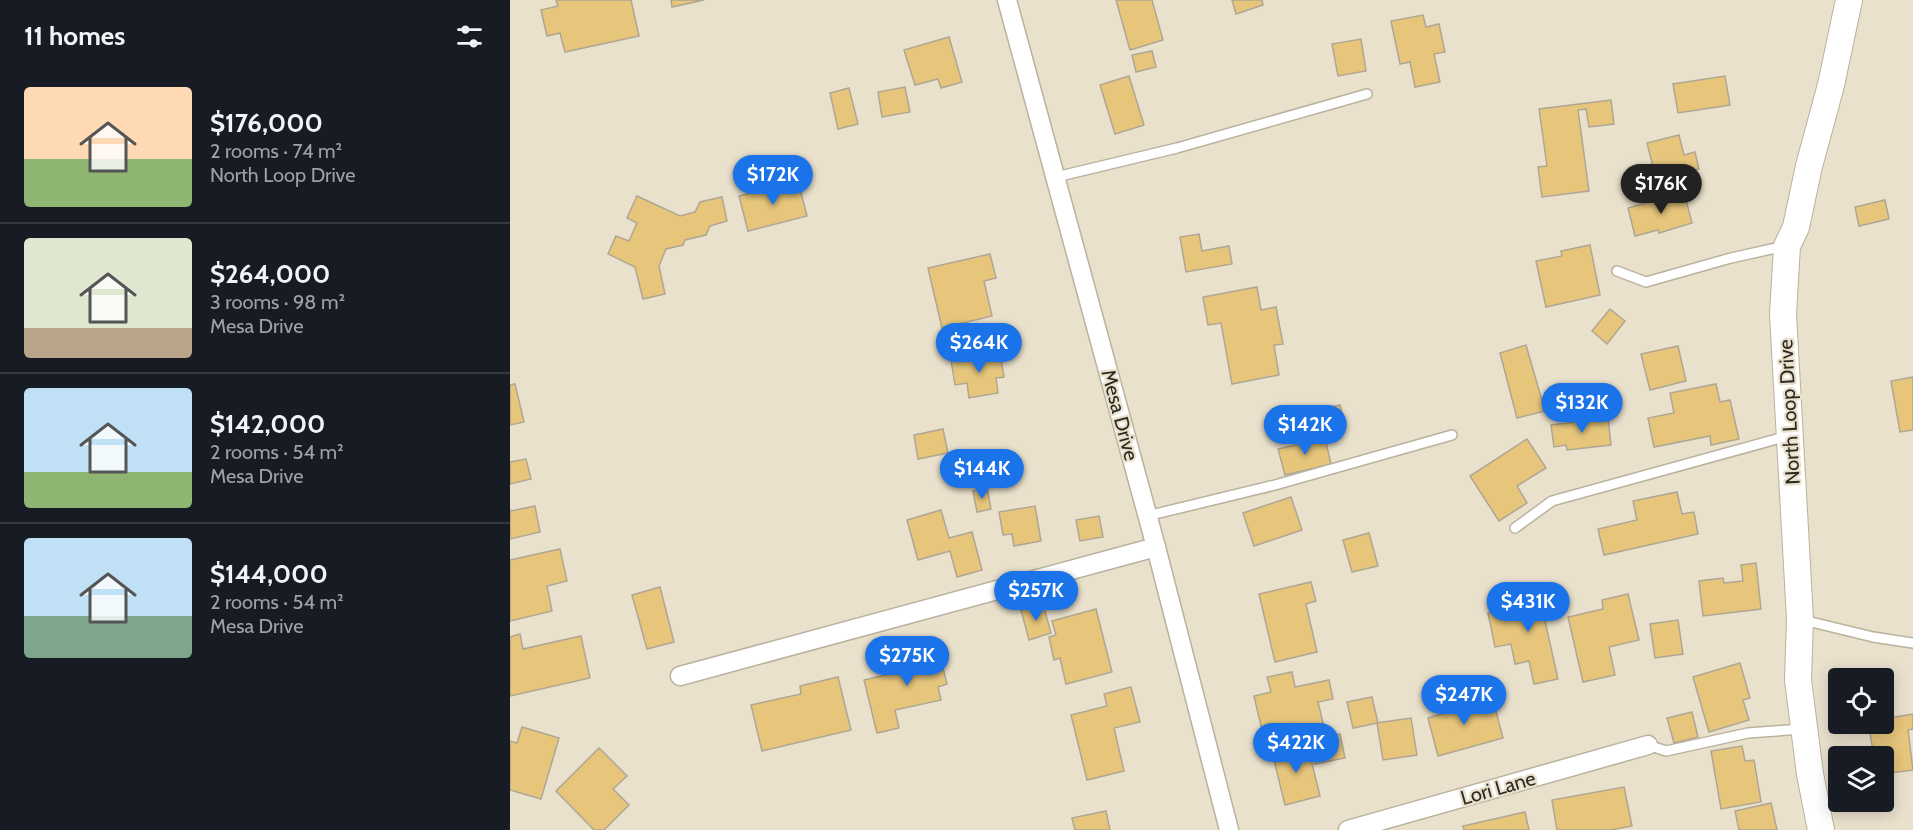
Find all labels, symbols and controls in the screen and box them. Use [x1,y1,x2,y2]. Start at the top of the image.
text: 11 homes [24,20,125,52]
icon: filters [453,20,486,53]
text: $176,000 [210,107,323,139]
icon: home [72,111,144,183]
text: 2 rooms · 74 m² [210,139,342,163]
pin: $172K [731,155,815,206]
text: $172K [747,162,799,186]
text: North Loop Drive [210,163,356,187]
pin: $176K [1619,164,1703,215]
text: $176K [1635,171,1687,195]
text: $264,000 [210,258,330,290]
icon: home [72,262,144,334]
text: 3 rooms · 98 m² [210,290,345,314]
text: Mesa Drive [210,314,303,338]
pin: $264K [937,323,1021,374]
text: $264K [950,330,1008,354]
street label: North Loop Drive [1773,339,1805,485]
street label: Mesa Drive [1096,367,1144,463]
pin: $132K [1540,383,1624,434]
text: $132K [1556,390,1608,414]
pin: $142K [1263,405,1347,456]
text: $142,000 [210,408,325,440]
icon: home [72,412,144,484]
text: $142K [1278,412,1332,436]
text: 2 rooms · 54 m² [210,440,344,464]
pin: $144K [940,449,1024,500]
text: $144K [954,456,1010,480]
text: Mesa Drive [210,464,303,488]
text: $144,000 [210,558,328,590]
icon: home [72,562,144,634]
pin: $257K [994,571,1078,622]
text: $257K [1008,578,1064,602]
pin: $431K [1486,582,1570,633]
text: $431K [1501,589,1555,613]
text: 2 rooms · 54 m² [210,590,344,614]
text: Mesa Drive [210,614,303,638]
pin: $275K [865,636,949,687]
text: $275K [879,643,935,667]
map controls [1828,668,1894,812]
button: locate [1828,668,1894,734]
pin: $247K [1422,675,1506,726]
text: $247K [1435,682,1493,706]
pin: $422K [1254,723,1338,774]
text: $422K [1267,730,1325,754]
button: layers [1828,746,1894,812]
street label: Lori Lane [1458,766,1538,810]

